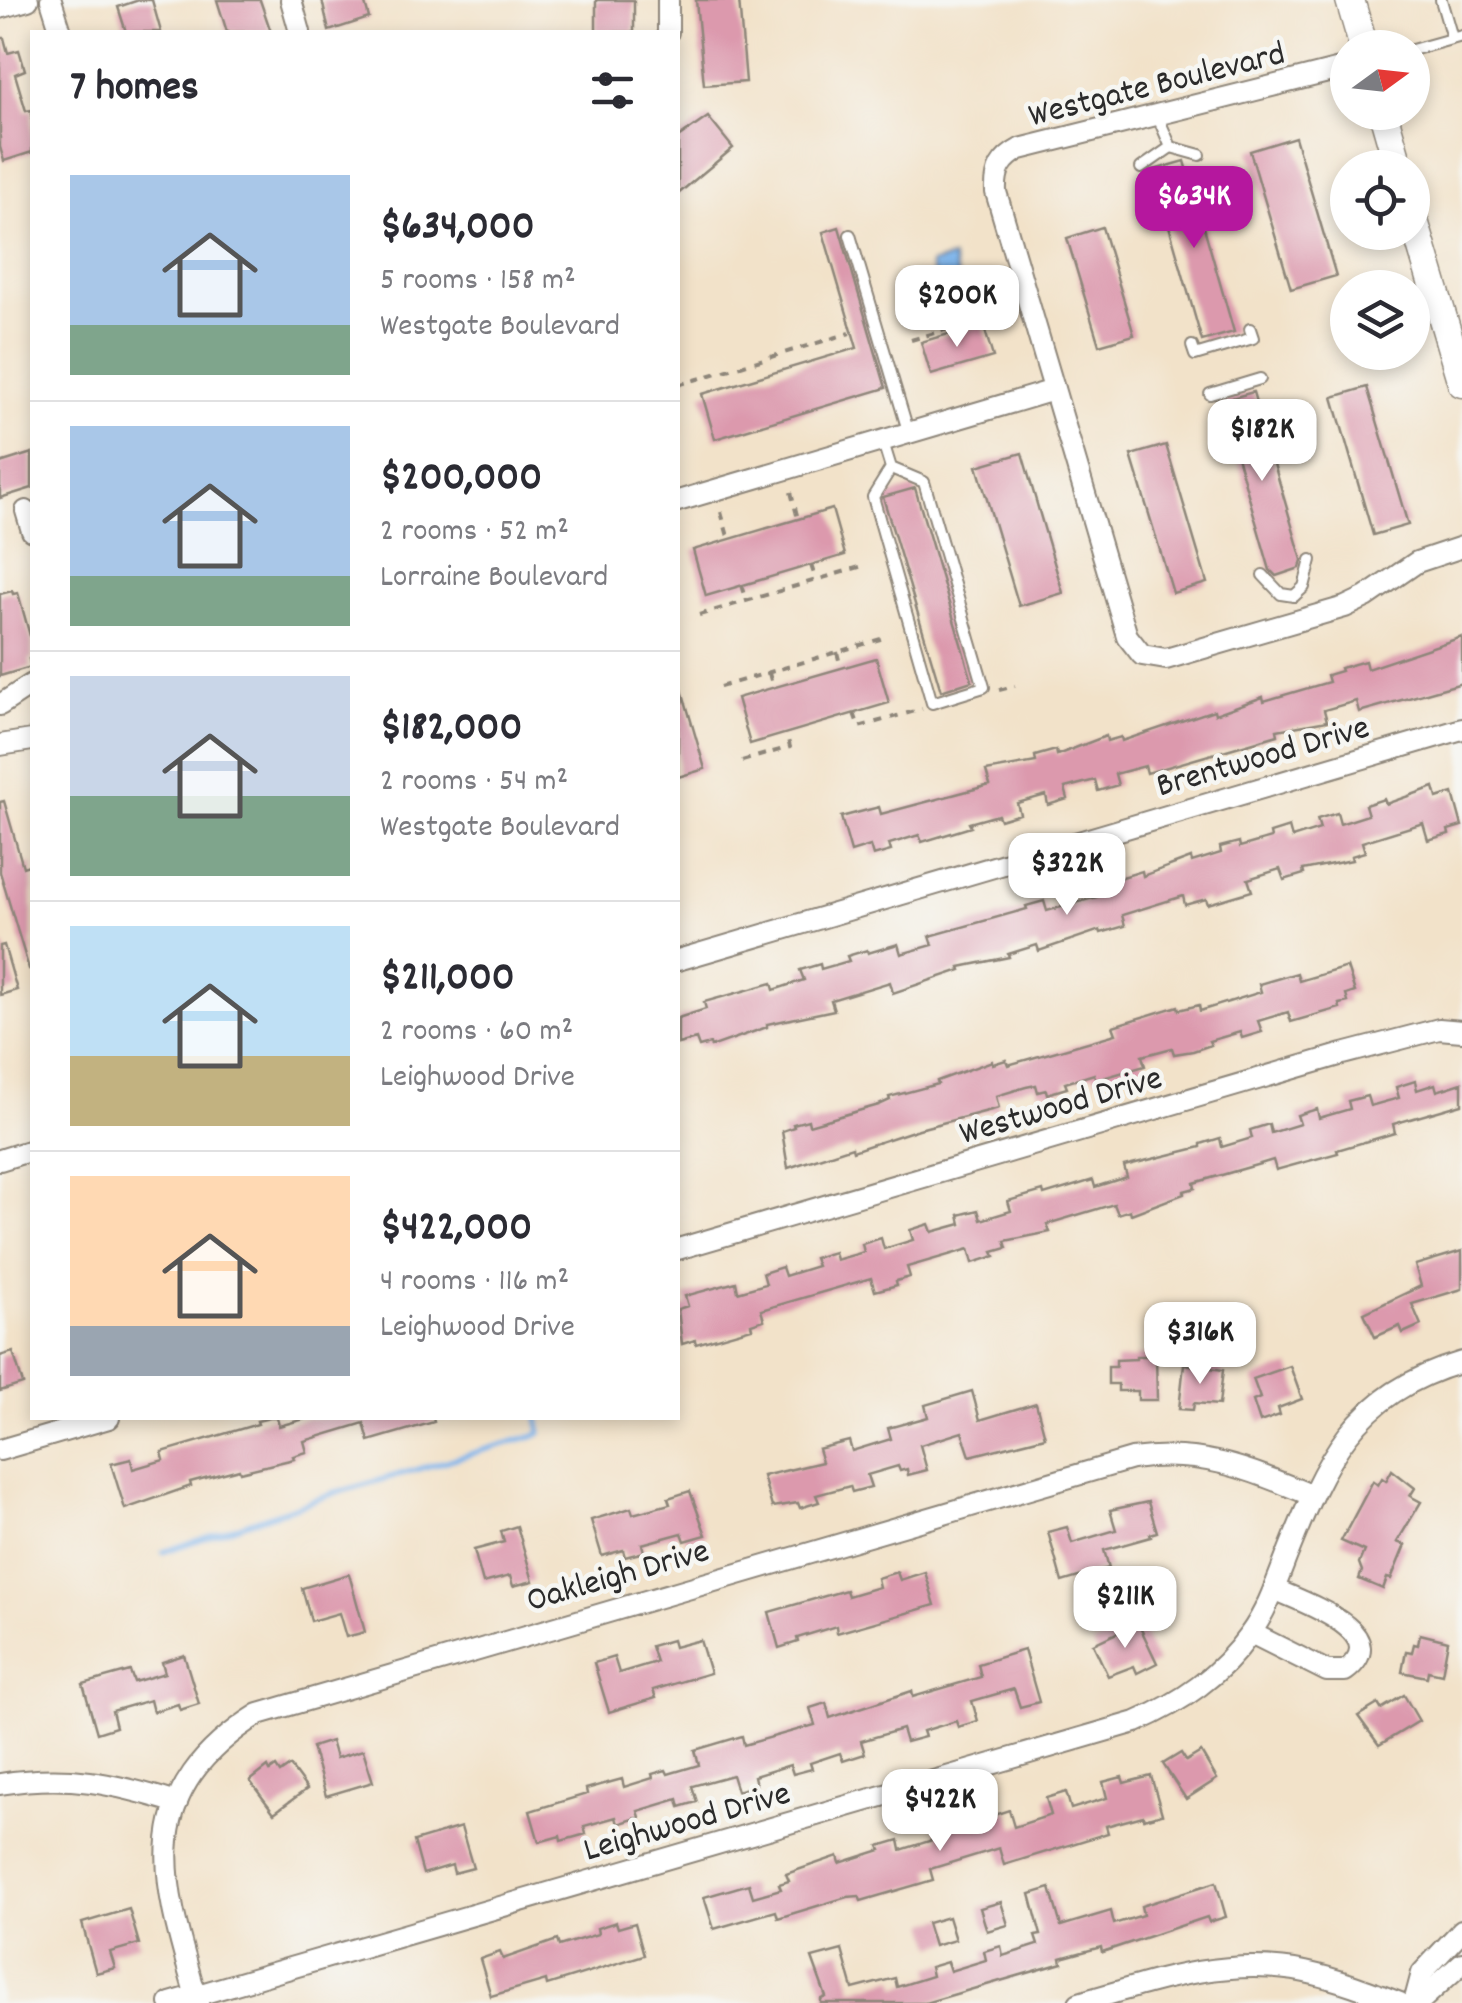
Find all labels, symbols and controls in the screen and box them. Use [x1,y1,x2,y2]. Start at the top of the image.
north arrow [1330,30,1430,130]
map controls [1330,30,1430,370]
street label: Westgate Boulevard [1024,31,1291,143]
text: 7 homes [70,60,199,120]
icon: filters [585,63,640,118]
button: locate [1330,150,1430,250]
pin: $634K [1124,166,1264,251]
text: $634K [1157,175,1231,221]
text: $634,000 [380,199,535,259]
icon: home [150,215,270,335]
text: 5 rooms · 158 m² [380,259,576,305]
pin: $200K [887,265,1027,350]
button: layers [1330,270,1430,370]
text: $200K [917,274,997,320]
text: Westgate Boulevard [380,305,620,351]
pin: $182K [1192,399,1332,484]
text: $182K [1230,408,1294,454]
text: $200,000 [380,450,542,510]
icon: home [150,466,270,586]
text: 2 rooms · 52 m² [380,510,569,556]
text: Lorraine Boulevard [380,556,608,602]
text: $182,000 [380,700,522,760]
street label: Brentwood Drive [1151,705,1376,813]
icon: home [150,716,270,836]
text: 2 rooms · 54 m² [380,760,568,806]
text: Westgate Boulevard [380,806,620,852]
pin: $322K [997,833,1137,918]
text: $322K [1030,842,1104,888]
text: $211,000 [380,950,515,1010]
icon: home [150,966,270,1086]
text: 2 rooms · 60 m² [380,1010,573,1056]
street label: Westwood Drive [954,1055,1169,1161]
text: Leighwood Drive [380,1056,575,1102]
text: $422,000 [380,1200,532,1260]
icon: home [150,1216,270,1336]
text: 4 rooms · 116 m² [380,1260,569,1306]
pin: $316K [1130,1302,1270,1387]
text: Leighwood Drive [380,1306,575,1352]
text: $316K [1166,1311,1234,1357]
street label: Oakleigh Drive [521,1528,716,1628]
pin: $211K [1055,1566,1195,1651]
text: $211K [1095,1575,1155,1621]
pin: $422K [870,1769,1010,1854]
street label: Leighwood Drive [578,1770,797,1877]
text: $422K [904,1778,976,1824]

